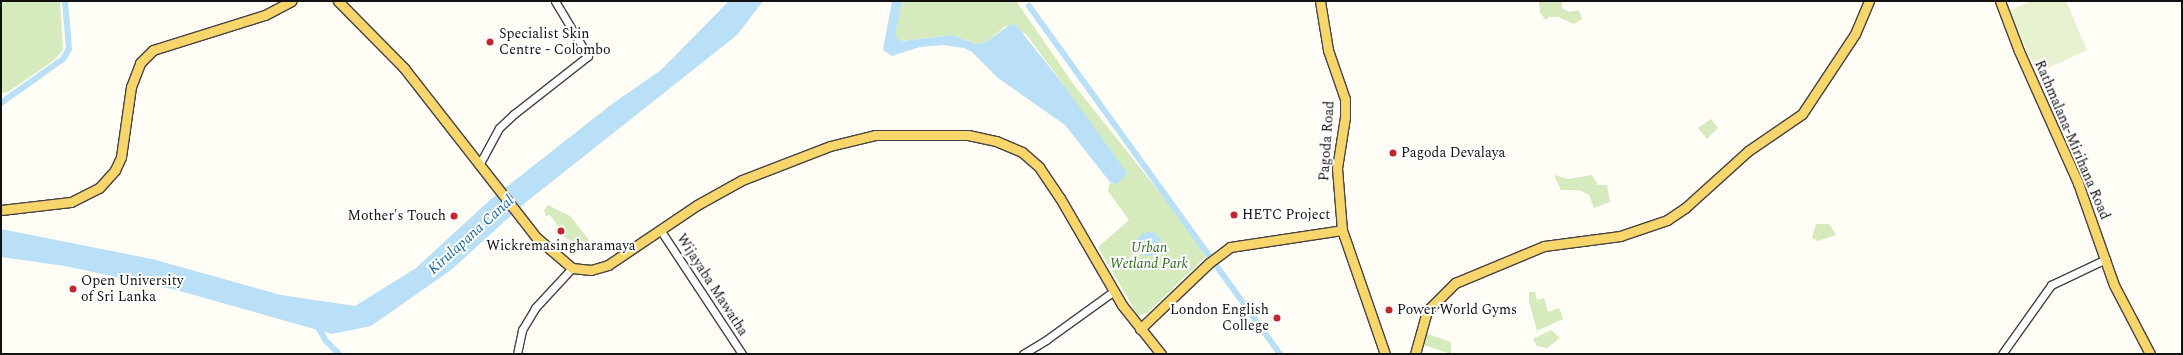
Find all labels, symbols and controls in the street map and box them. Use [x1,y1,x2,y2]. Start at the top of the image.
place label: Specialist Skin Centre - Colombo [499,26,611,58]
marker: Specialist Skin Centre - Colombo [484,36,496,48]
street label: Rathmalana-Mirihana Road [2031,58,2113,222]
street label: Pagoda Road [1316,100,1338,182]
place label: Pagoda Devalaya [1401,145,1505,161]
marker: Pagoda Devalaya [1388,148,1398,158]
water label: Kirulapana Canal [424,192,518,278]
place label: HETC Project [1242,207,1330,223]
place label: Mother's Touch [348,208,446,224]
marker: HETC Project [1229,210,1239,220]
marker: Mother's Touch [449,211,459,221]
marker: Wickremasingharamaya [556,226,566,236]
street label: Wijayaba Mawatha [673,231,751,339]
place label: Wickremasingharamaya [486,238,636,254]
park label: Urban Wetland Park [1110,240,1188,272]
place label: Open University of Sri Lanka [81,273,183,306]
marker: Open University of Sri Lanka [68,284,78,294]
place label: London English College [1170,302,1269,334]
place label: Power World Gyms [1397,302,1517,318]
marker: Power World Gyms [1384,305,1394,315]
marker: London English College [1272,313,1282,323]

